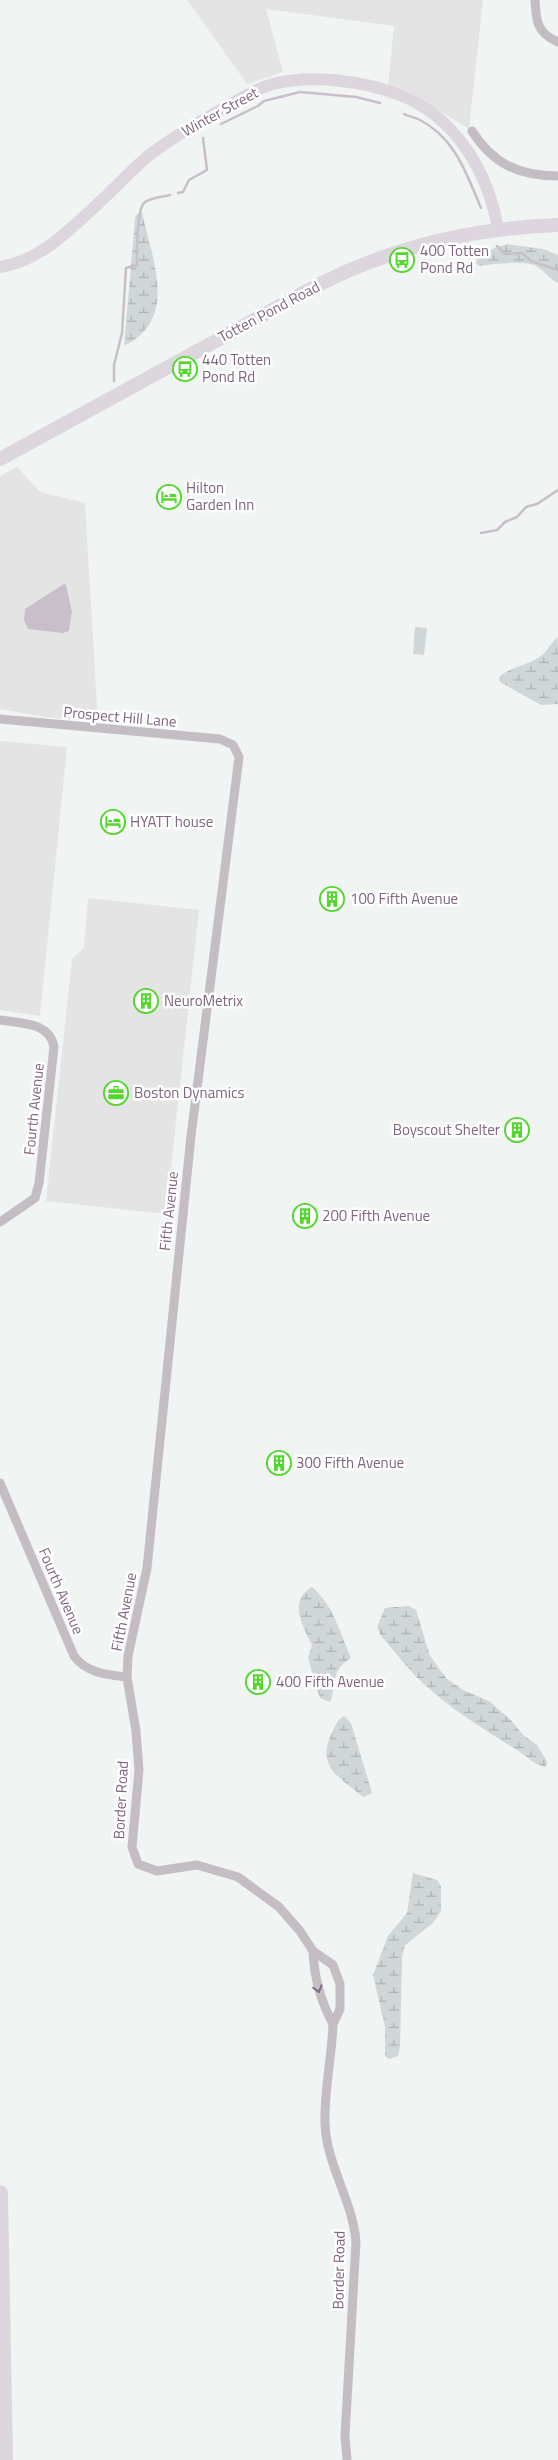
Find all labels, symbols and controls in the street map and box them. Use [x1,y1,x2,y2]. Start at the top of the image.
street label: Winter Street [177,81,263,142]
place label: 400 Totten Pond Rd [420,239,489,279]
bus stop icon: 400 Totten Pond Rd [389,247,415,273]
street label: Totten Pond Road [214,275,324,348]
place label: 440 Totten Pond Rd [202,348,271,388]
bus stop icon: 440 Totten Pond Rd [172,356,198,382]
place label: Hilton Garden Inn [186,476,254,516]
hotel icon: Hilton Garden Inn [156,484,182,510]
street label: Prospect Hill Lane [63,700,178,733]
hotel icon: HYATT house [100,809,126,835]
place label: HYATT house [130,810,213,833]
building icon: 100 Fifth Avenue [319,886,345,912]
place label: 100 Fifth Avenue [350,887,458,910]
building icon: NeuroMetrix [133,988,159,1014]
place label: NeuroMetrix [164,989,243,1012]
street label: Fourth Avenue [17,1062,50,1156]
office icon: Boston Dynamics [103,1080,129,1106]
place label: Boston Dynamics [134,1081,245,1104]
building icon: Boyscout Shelter [504,1117,530,1143]
place label: Boyscout Shelter [393,1118,500,1141]
street label: Fifth Avenue [153,1170,184,1252]
building icon: 200 Fifth Avenue [292,1203,318,1229]
place label: 200 Fifth Avenue [322,1204,430,1227]
building icon: 300 Fifth Avenue [266,1450,292,1476]
place label: 300 Fifth Avenue [296,1451,404,1474]
street label: Fourth Avenue [33,1544,90,1638]
street label: Fifth Avenue [105,1571,142,1653]
building icon: 400 Fifth Avenue [245,1669,271,1695]
place label: 400 Fifth Avenue [276,1670,384,1693]
street label: Border Road [107,1760,134,1840]
one-way arrow [313,1984,323,1993]
street label: Border Road [326,2230,351,2310]

